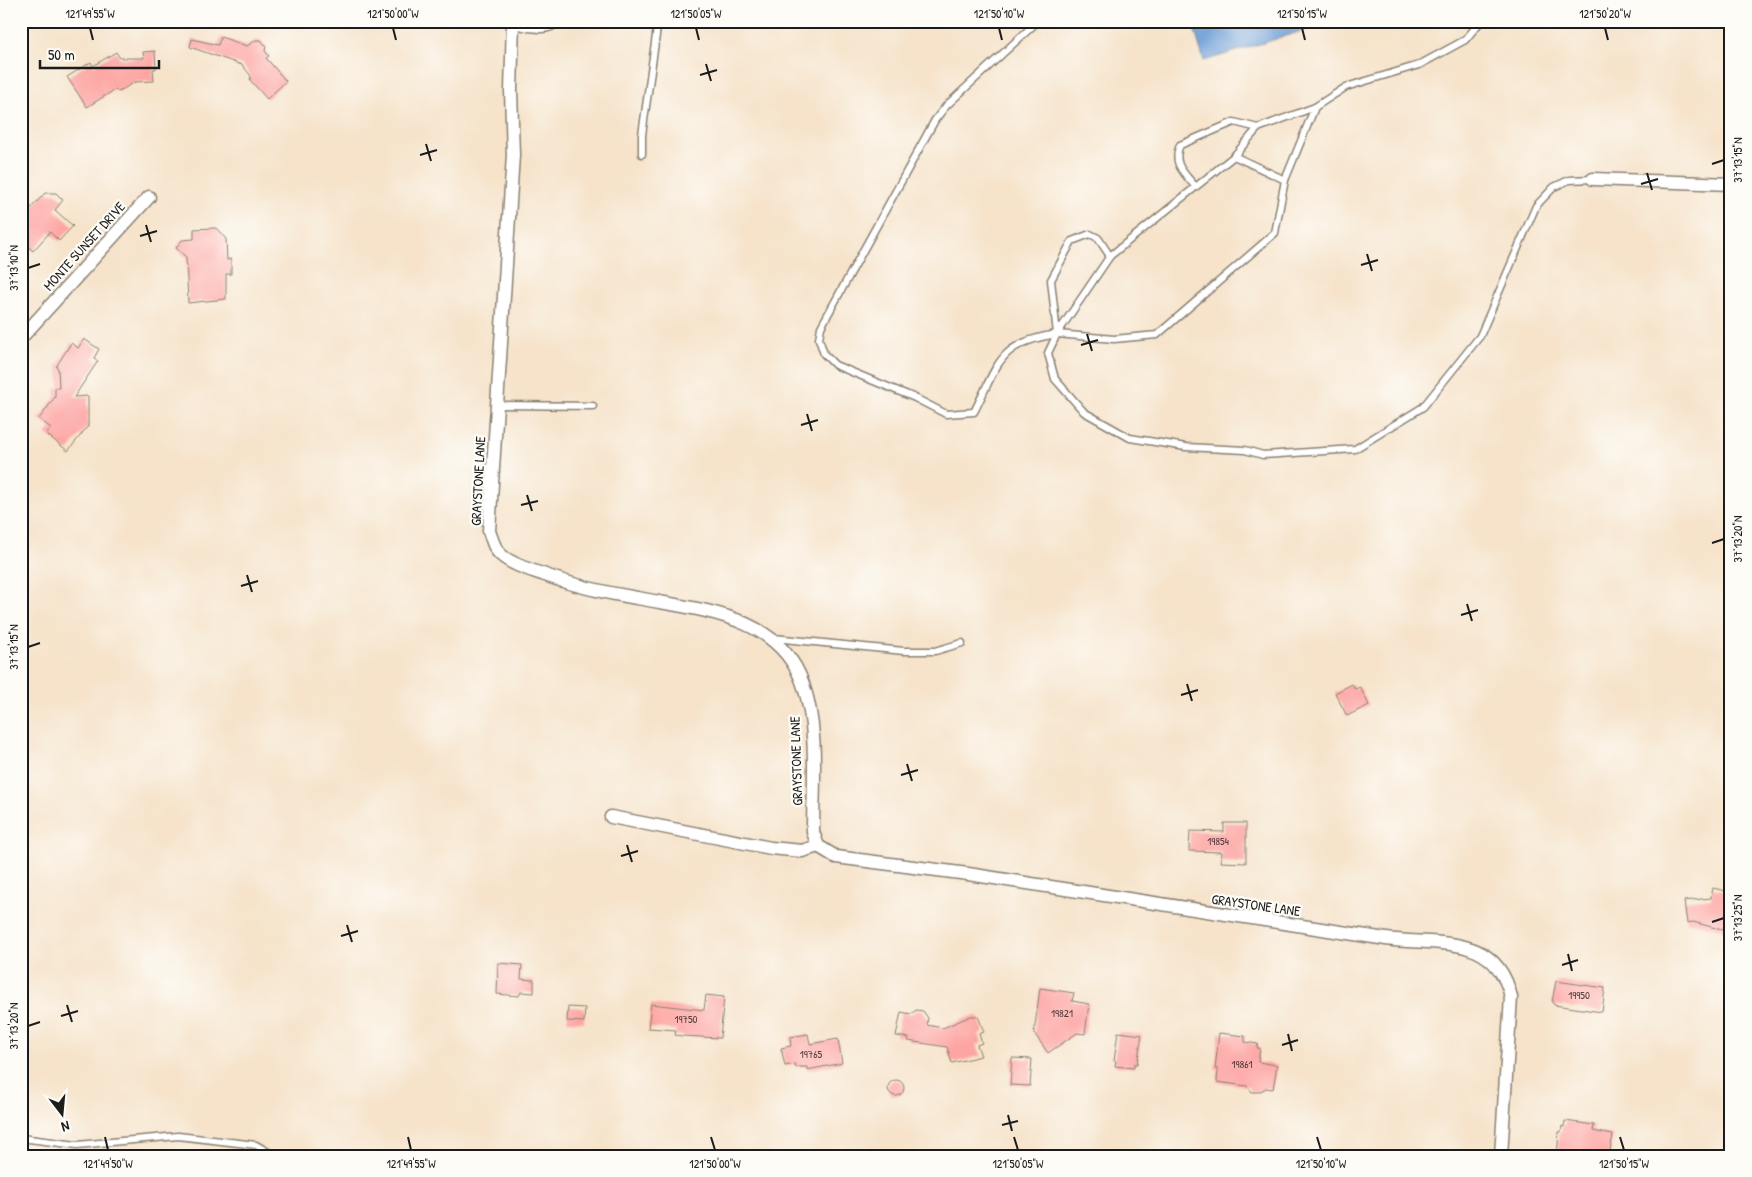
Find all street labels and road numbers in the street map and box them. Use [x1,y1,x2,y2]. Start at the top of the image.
street label: MONTE SUNSET DRIVE [38,197,129,294]
street label: GRAYSTONE LANE [466,436,489,526]
street label: GRAYSTONE LANE [784,716,807,806]
street label: GRAYSTONE LANE [1210,889,1302,920]

